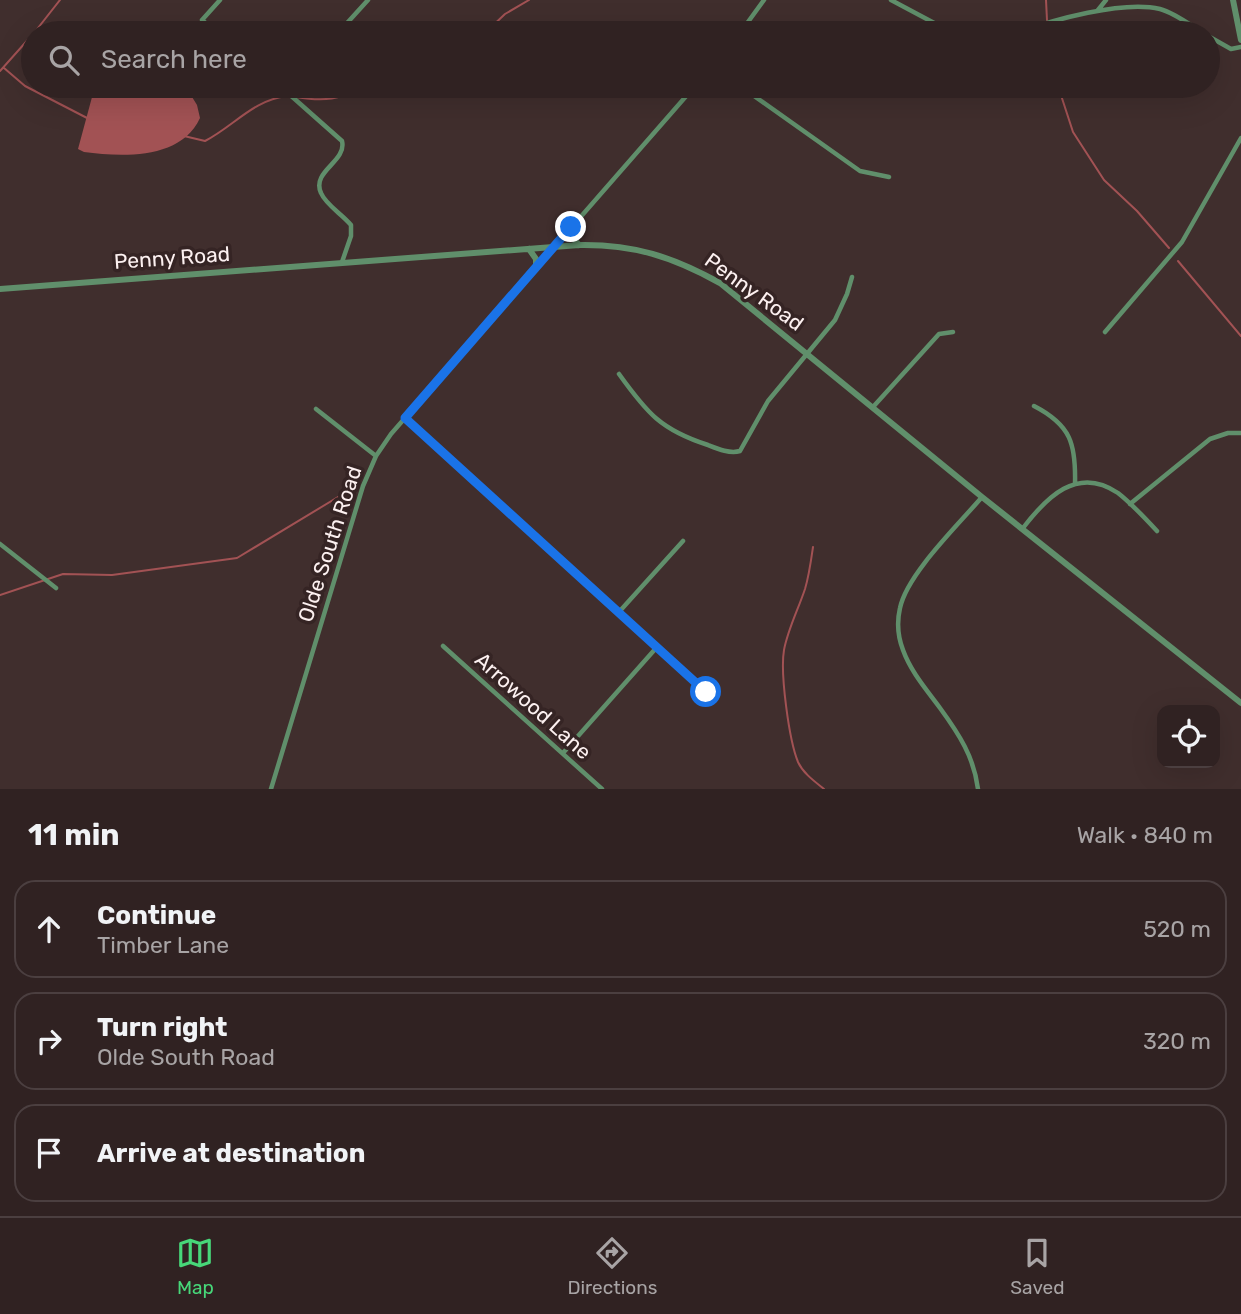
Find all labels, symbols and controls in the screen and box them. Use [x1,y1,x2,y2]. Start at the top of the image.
search box [21,21,1220,98]
icon: search [45,41,83,79]
text: Search here [101,44,247,75]
route end [555,211,586,242]
street label: Penny Road [113,241,231,274]
street label: Penny Road [700,247,809,336]
street label: Olde South Road [293,463,367,625]
street label: Arrowood Lane [470,647,597,764]
route start [690,676,721,707]
map controls [1157,705,1220,768]
button: locate [1157,705,1220,768]
text: 11 min [28,817,120,853]
text: Walk · 840 m [1077,821,1213,849]
text: Continue [97,900,216,931]
icon: ahead [30,910,68,948]
text: 520 m [1143,915,1211,943]
text: Timber Lane [97,931,229,959]
text: Turn right [97,1012,227,1043]
icon: right [30,1022,68,1060]
text: 320 m [1143,1027,1211,1055]
text: Olde South Road [97,1043,275,1071]
icon: arrive [30,1134,68,1172]
text: Arrive at destination [97,1138,365,1169]
tab: Map [176,1234,214,1299]
tab: Directions [567,1234,657,1299]
tab: Saved [1010,1234,1065,1299]

